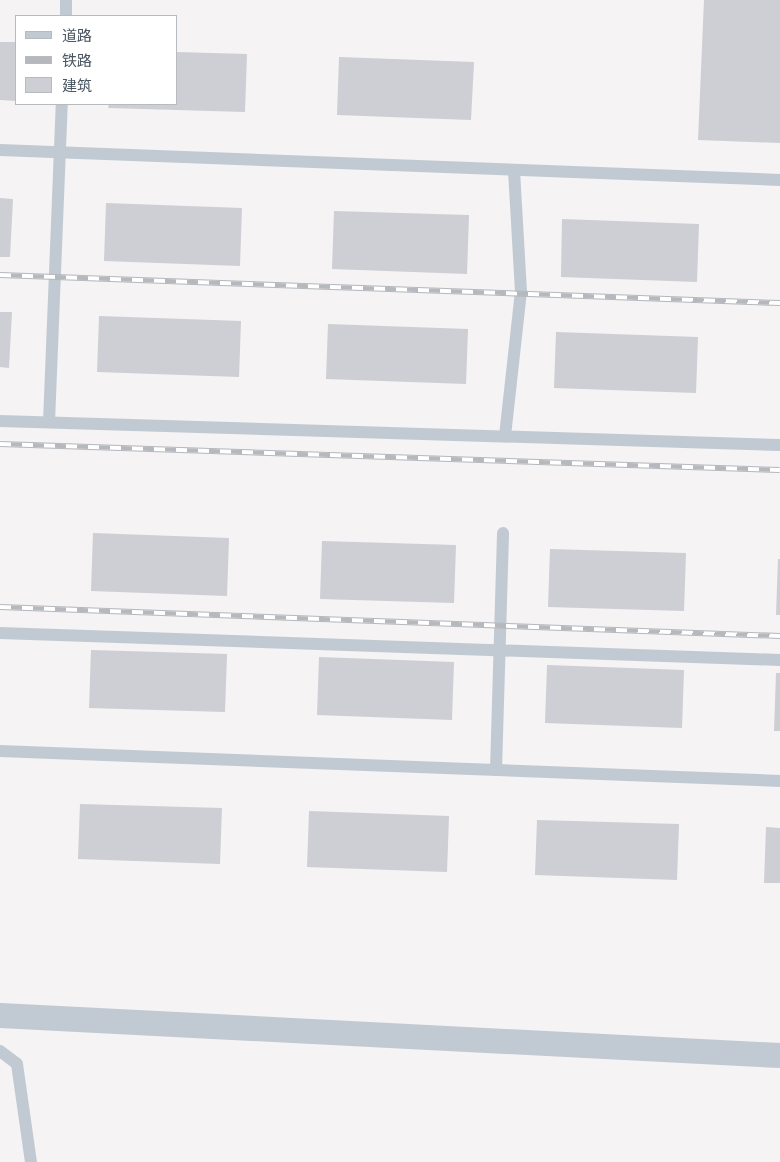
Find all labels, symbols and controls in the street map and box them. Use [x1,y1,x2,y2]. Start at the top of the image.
legend [15,15,178,105]
text: 道路 [62,27,92,45]
text: 铁路 [62,52,92,70]
text: 建筑 [62,77,92,95]

